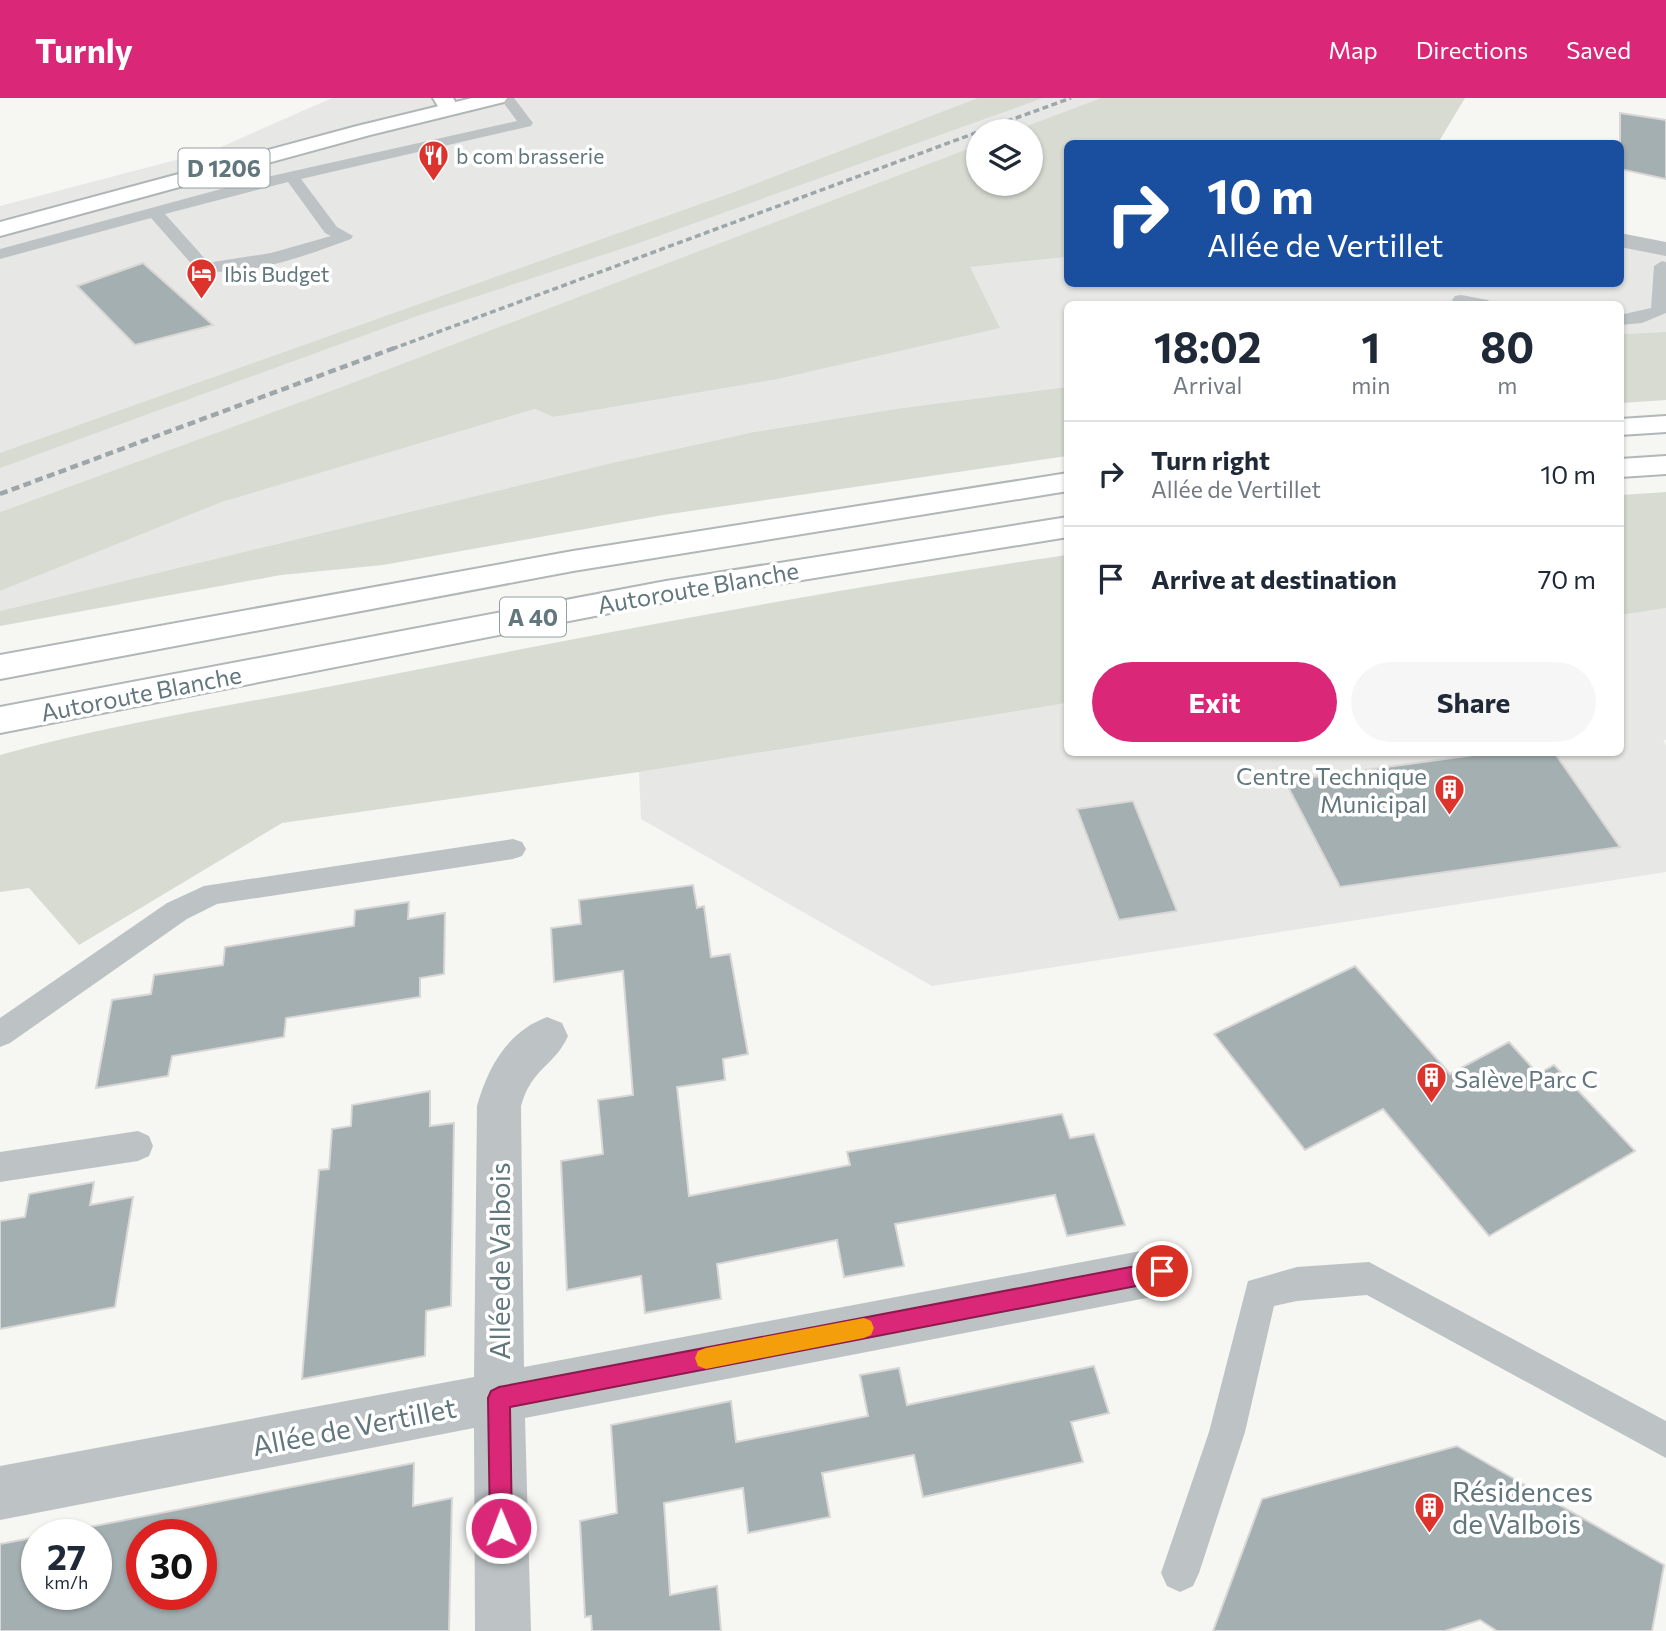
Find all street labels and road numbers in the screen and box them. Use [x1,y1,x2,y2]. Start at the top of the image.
road number: D 1206 [178,148,270,188]
street label: Autoroute Blanche [595,555,801,619]
road number: A 40 [500,597,566,636]
street label: Autoroute Blanche [38,659,244,727]
street label: Allée de Valbois [482,1162,516,1360]
street label: Allée de Vertillet [249,1390,459,1462]

